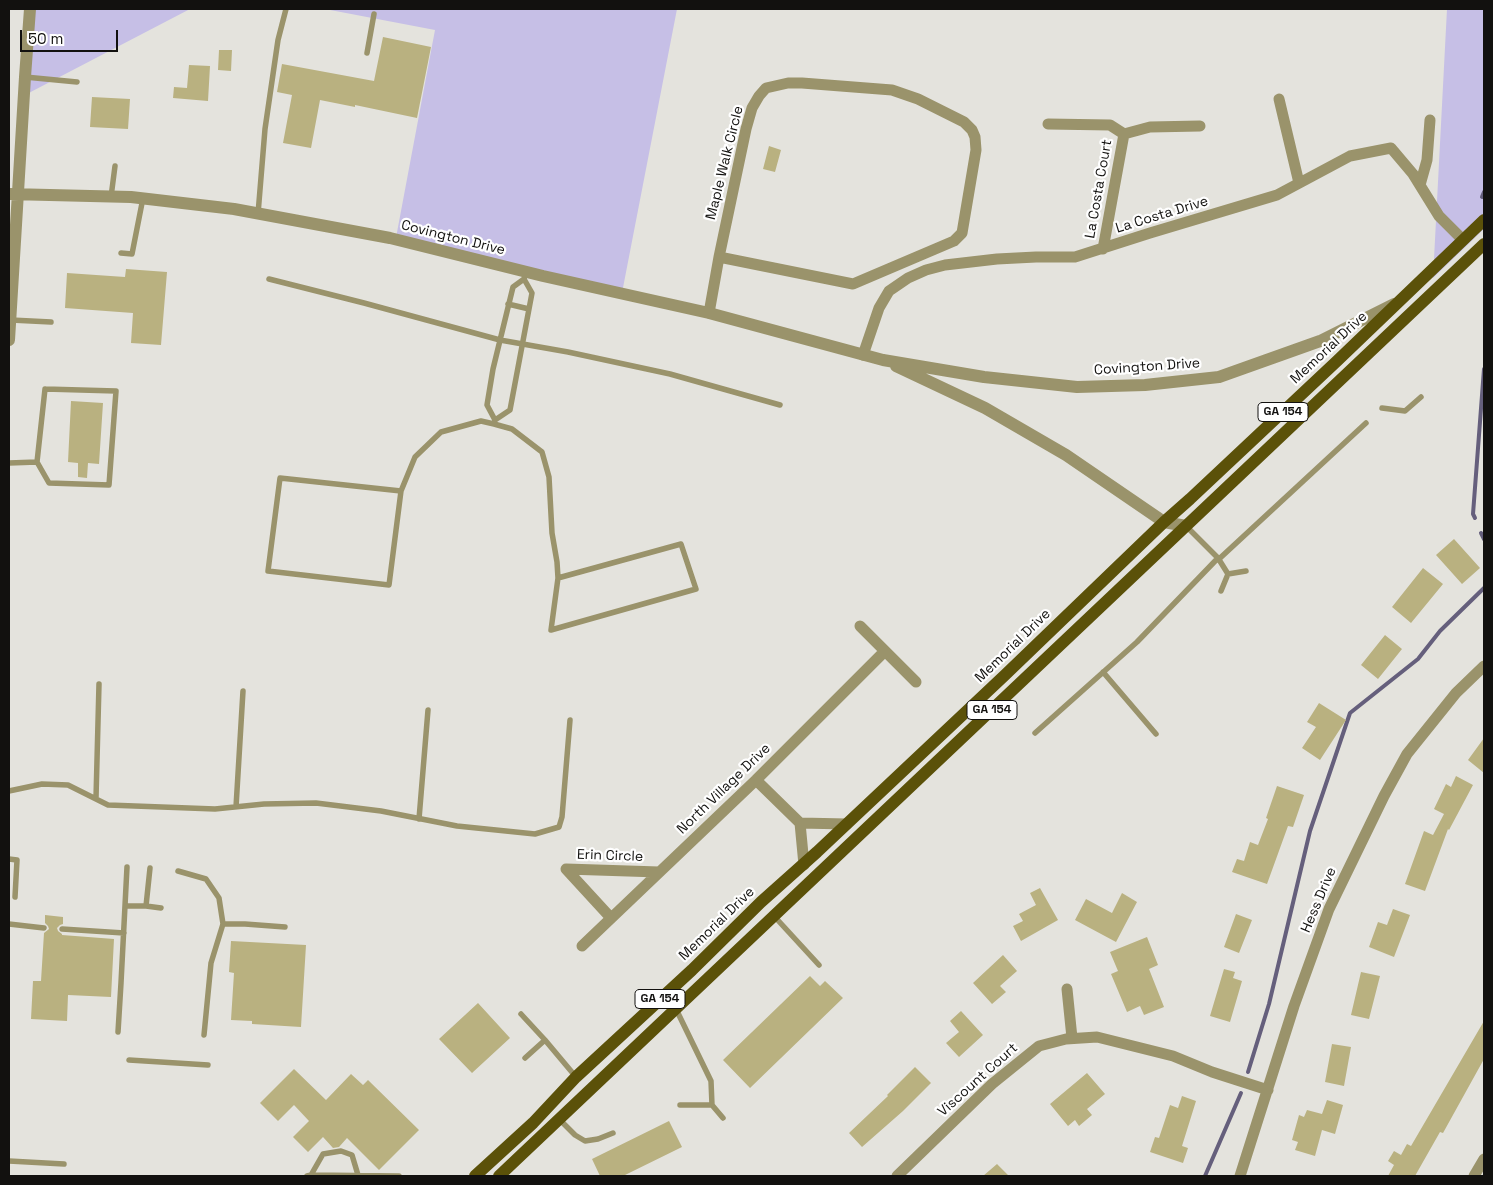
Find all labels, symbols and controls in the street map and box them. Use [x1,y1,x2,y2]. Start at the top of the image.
scale bar [22,20,120,52]
text: 50 m [28,29,63,48]
street label: Maple Walk Circle [703,104,747,222]
street label: La Costa Court [1082,138,1116,240]
street label: La Costa Drive [1114,193,1210,237]
street label: Covington Drive [399,217,507,259]
street label: Memorial Drive [1287,308,1371,388]
street label: Covington Drive [1093,355,1201,379]
road number: GA 154 [1258,402,1308,422]
street label: Memorial Drive [972,606,1054,686]
road number: GA 154 [967,700,1017,720]
street label: North Village Drive [674,740,774,838]
street label: Erin Circle [577,846,643,866]
street label: Hess Drive [1298,865,1340,935]
street label: Memorial Drive [676,884,758,964]
road number: GA 154 [635,990,685,1009]
street label: Viscount Court [935,1040,1021,1120]

